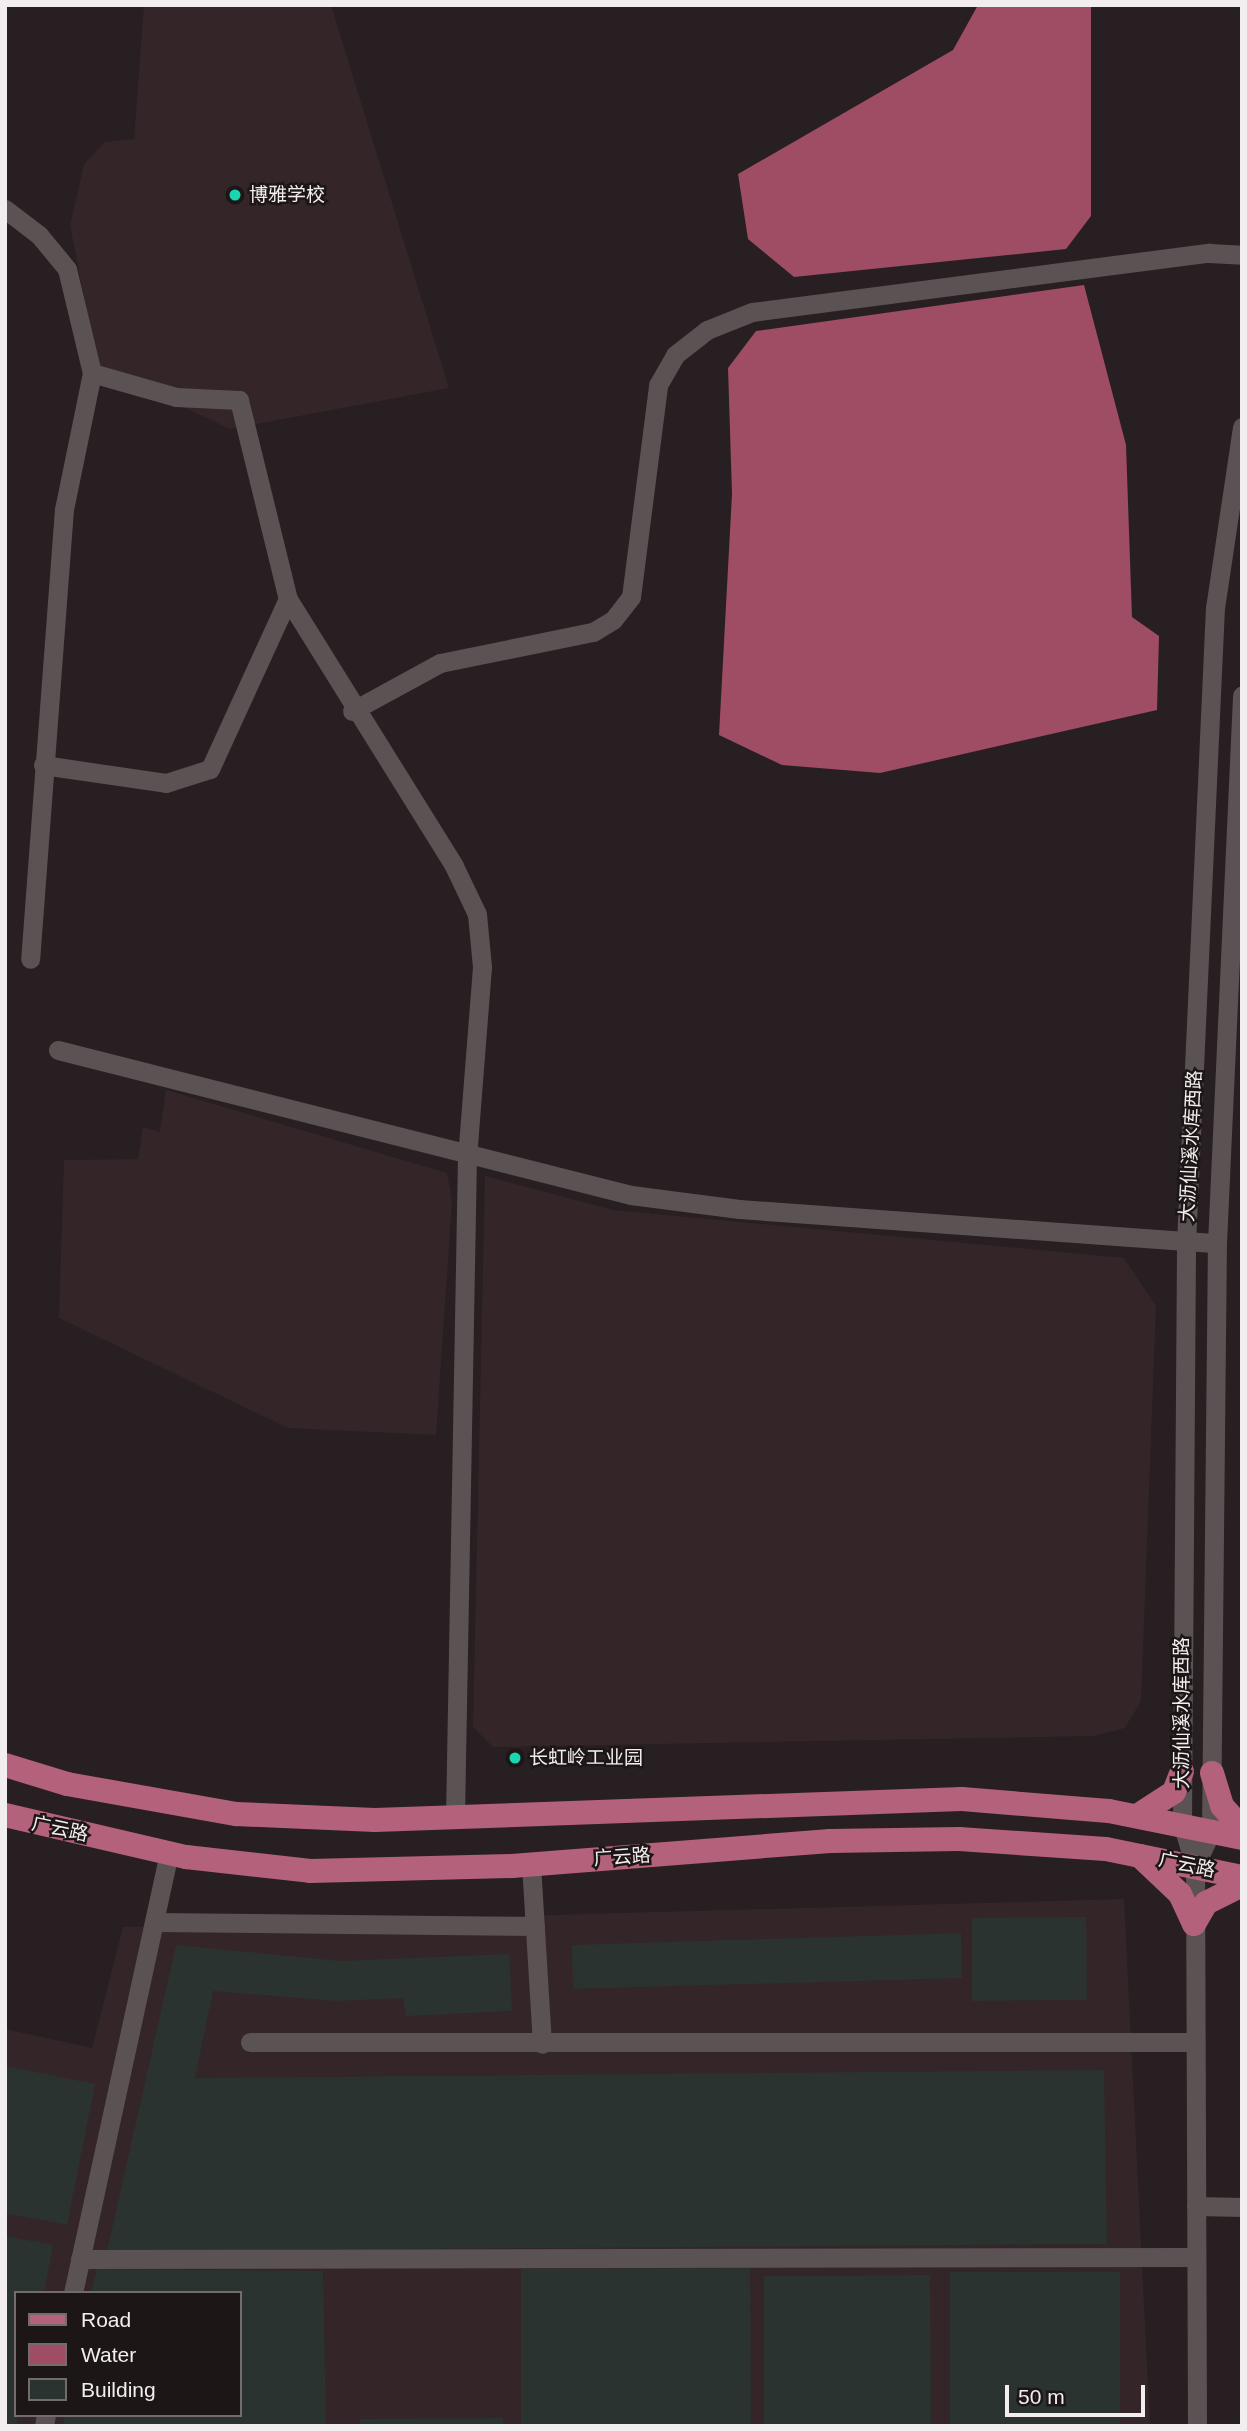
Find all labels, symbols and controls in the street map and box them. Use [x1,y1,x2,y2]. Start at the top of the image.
place label: 博雅学校 [249,184,325,206]
marker: 博雅学校 [227,187,243,203]
street label: 大沥仙溪水库西路 [1176,1070,1206,1222]
street label: 大沥仙溪水库西路 [1171,1637,1193,1789]
place label: 长虹岭工业园 [529,1747,643,1769]
marker: 长虹岭工业园 [507,1750,523,1766]
street label: 广云路 [30,1812,90,1846]
street label: 广云路 [593,1844,651,1870]
street label: 广云路 [1157,1848,1217,1882]
legend [14,2291,242,2417]
text: Road [81,2308,131,2331]
text: Water [81,2343,136,2366]
scale bar [1009,2372,1149,2416]
text: Building [81,2378,156,2401]
text: 50 m [1018,2385,1065,2408]

